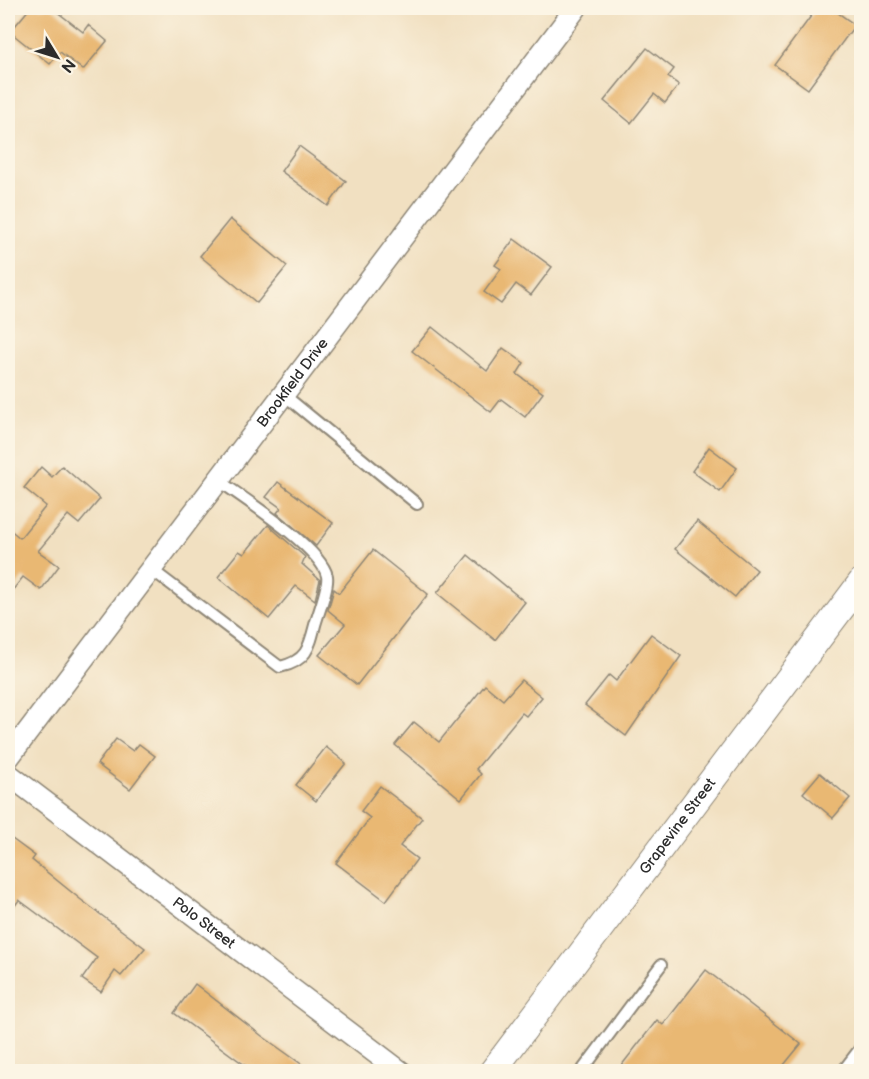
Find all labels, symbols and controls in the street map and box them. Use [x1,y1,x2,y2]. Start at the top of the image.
north arrow [27,27,87,87]
text: N [56,55,79,76]
street label: Brookfield Drive [253,334,333,431]
street label: Grapevine Street [635,774,720,878]
street label: Polo Street [168,893,239,953]

